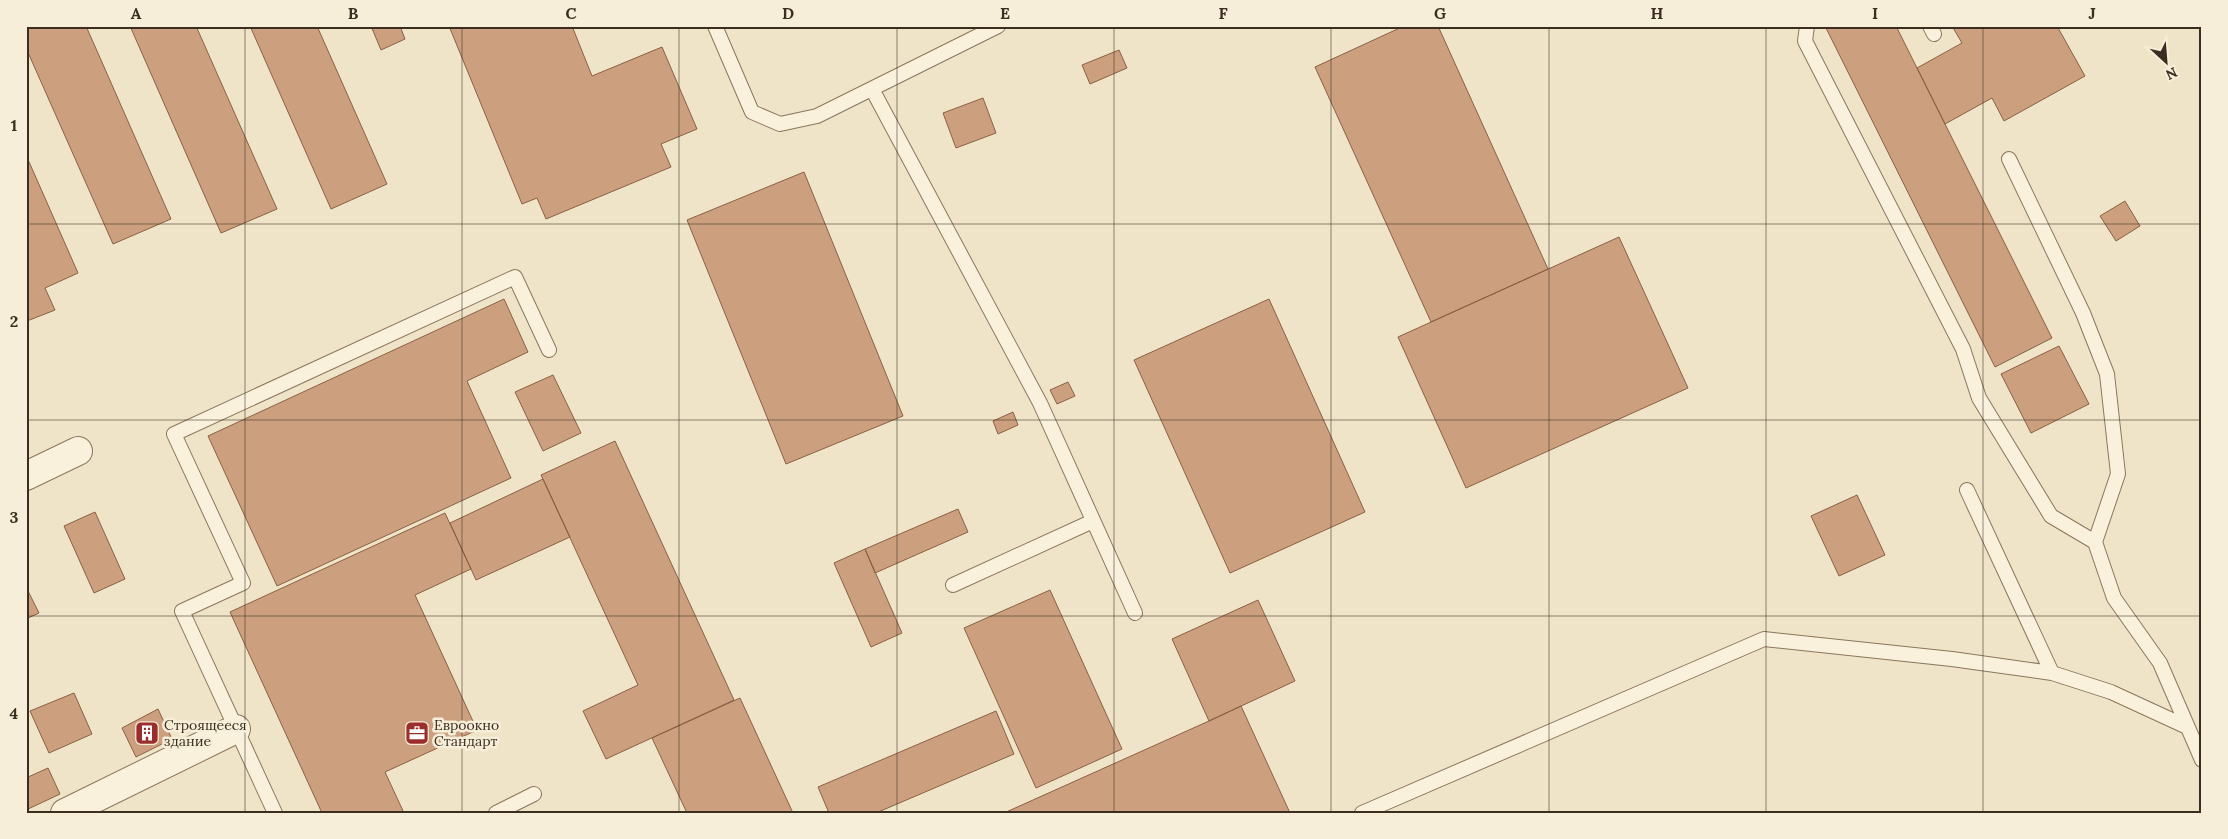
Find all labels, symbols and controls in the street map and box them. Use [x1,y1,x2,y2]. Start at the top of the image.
text: A [131,3,142,23]
text: B [348,3,359,23]
text: C [565,3,577,23]
text: D [782,3,794,23]
text: E [1000,3,1010,23]
text: F [1218,3,1228,23]
text: G [1434,3,1446,23]
text: H [1651,3,1664,23]
text: I [1872,3,1878,23]
text: J [2088,3,2096,23]
north arrow [2140,38,2190,88]
text: N [2163,63,2181,84]
text: 1 [11,115,17,135]
text: 2 [10,311,18,331]
text: 3 [10,507,19,527]
text: 4 [10,703,19,723]
place label: Строящееся здание [164,716,247,750]
place label: Евроокно Стандарт [434,716,499,750]
building icon: Строящееся здание [134,720,160,746]
office icon: Евроокно Стандарт [404,720,430,746]

